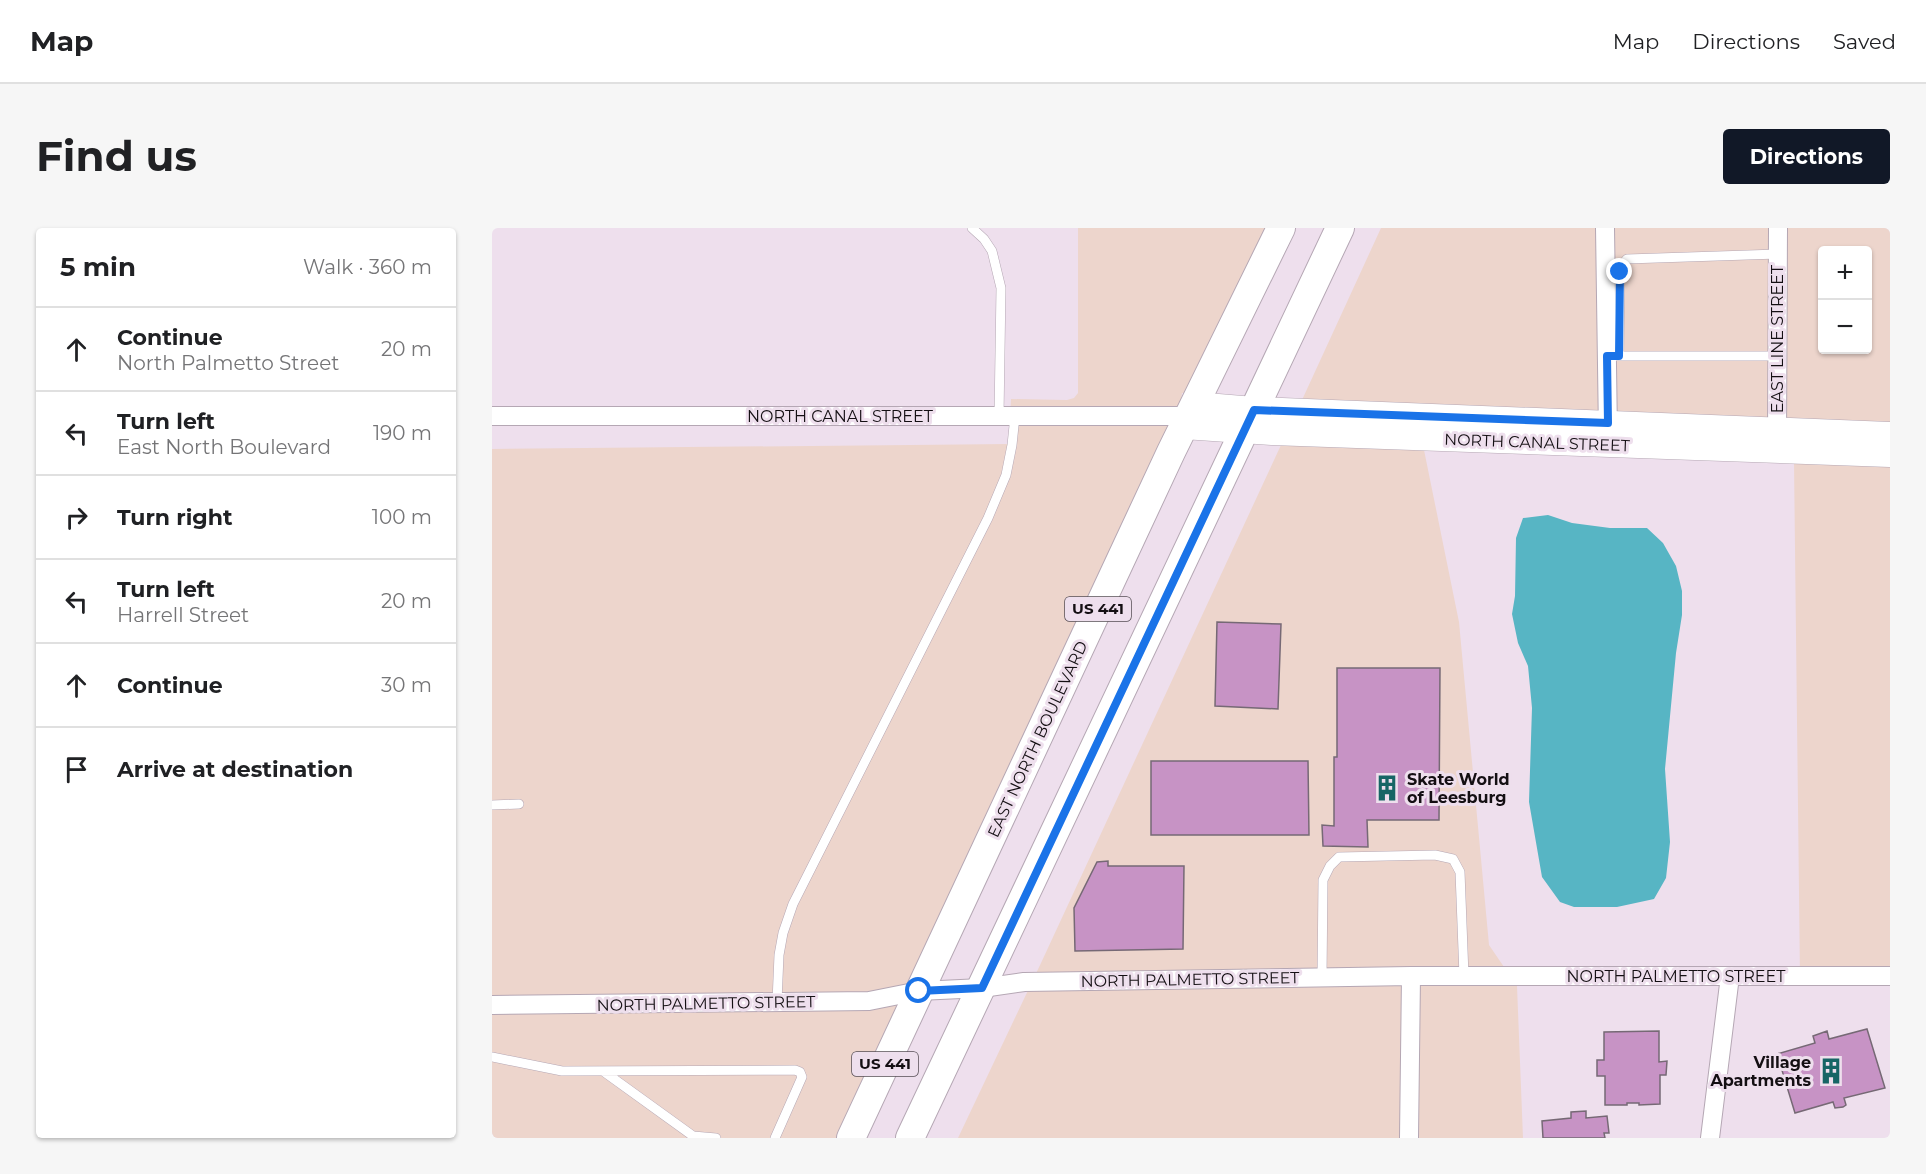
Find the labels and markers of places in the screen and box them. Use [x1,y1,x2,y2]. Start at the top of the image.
place label: Skate World of Leesburg [1407,770,1510,807]
building icon: Skate World of Leesburg [1372,773,1402,803]
place label: Village Apartments [1709,1053,1811,1090]
building icon: Village Apartments [1816,1056,1846,1086]

